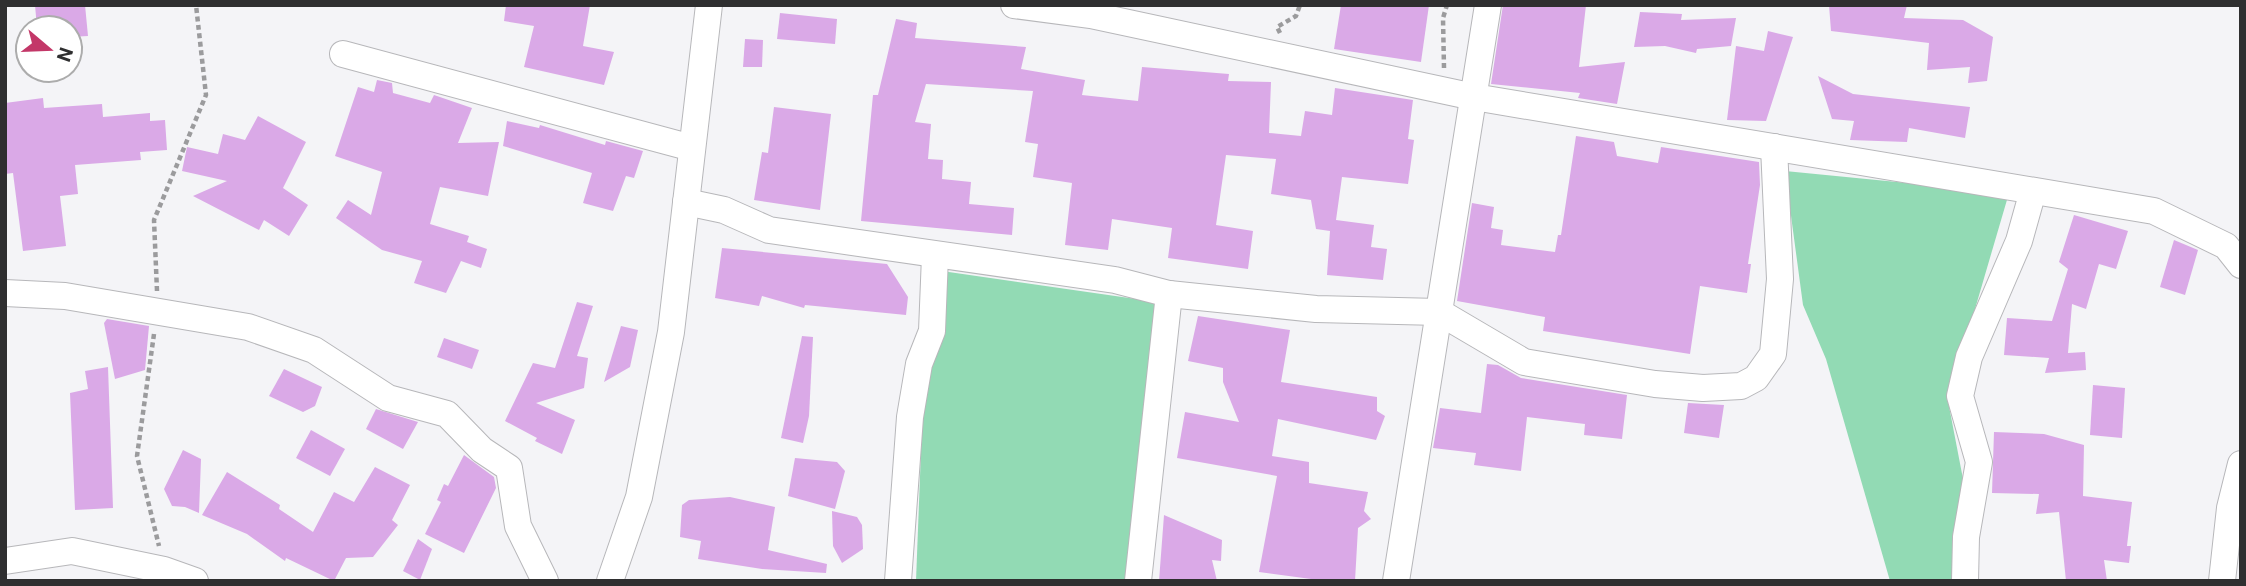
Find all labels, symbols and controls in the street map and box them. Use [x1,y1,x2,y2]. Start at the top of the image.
north arrow [14,14,84,84]
text: N [52,44,78,64]

